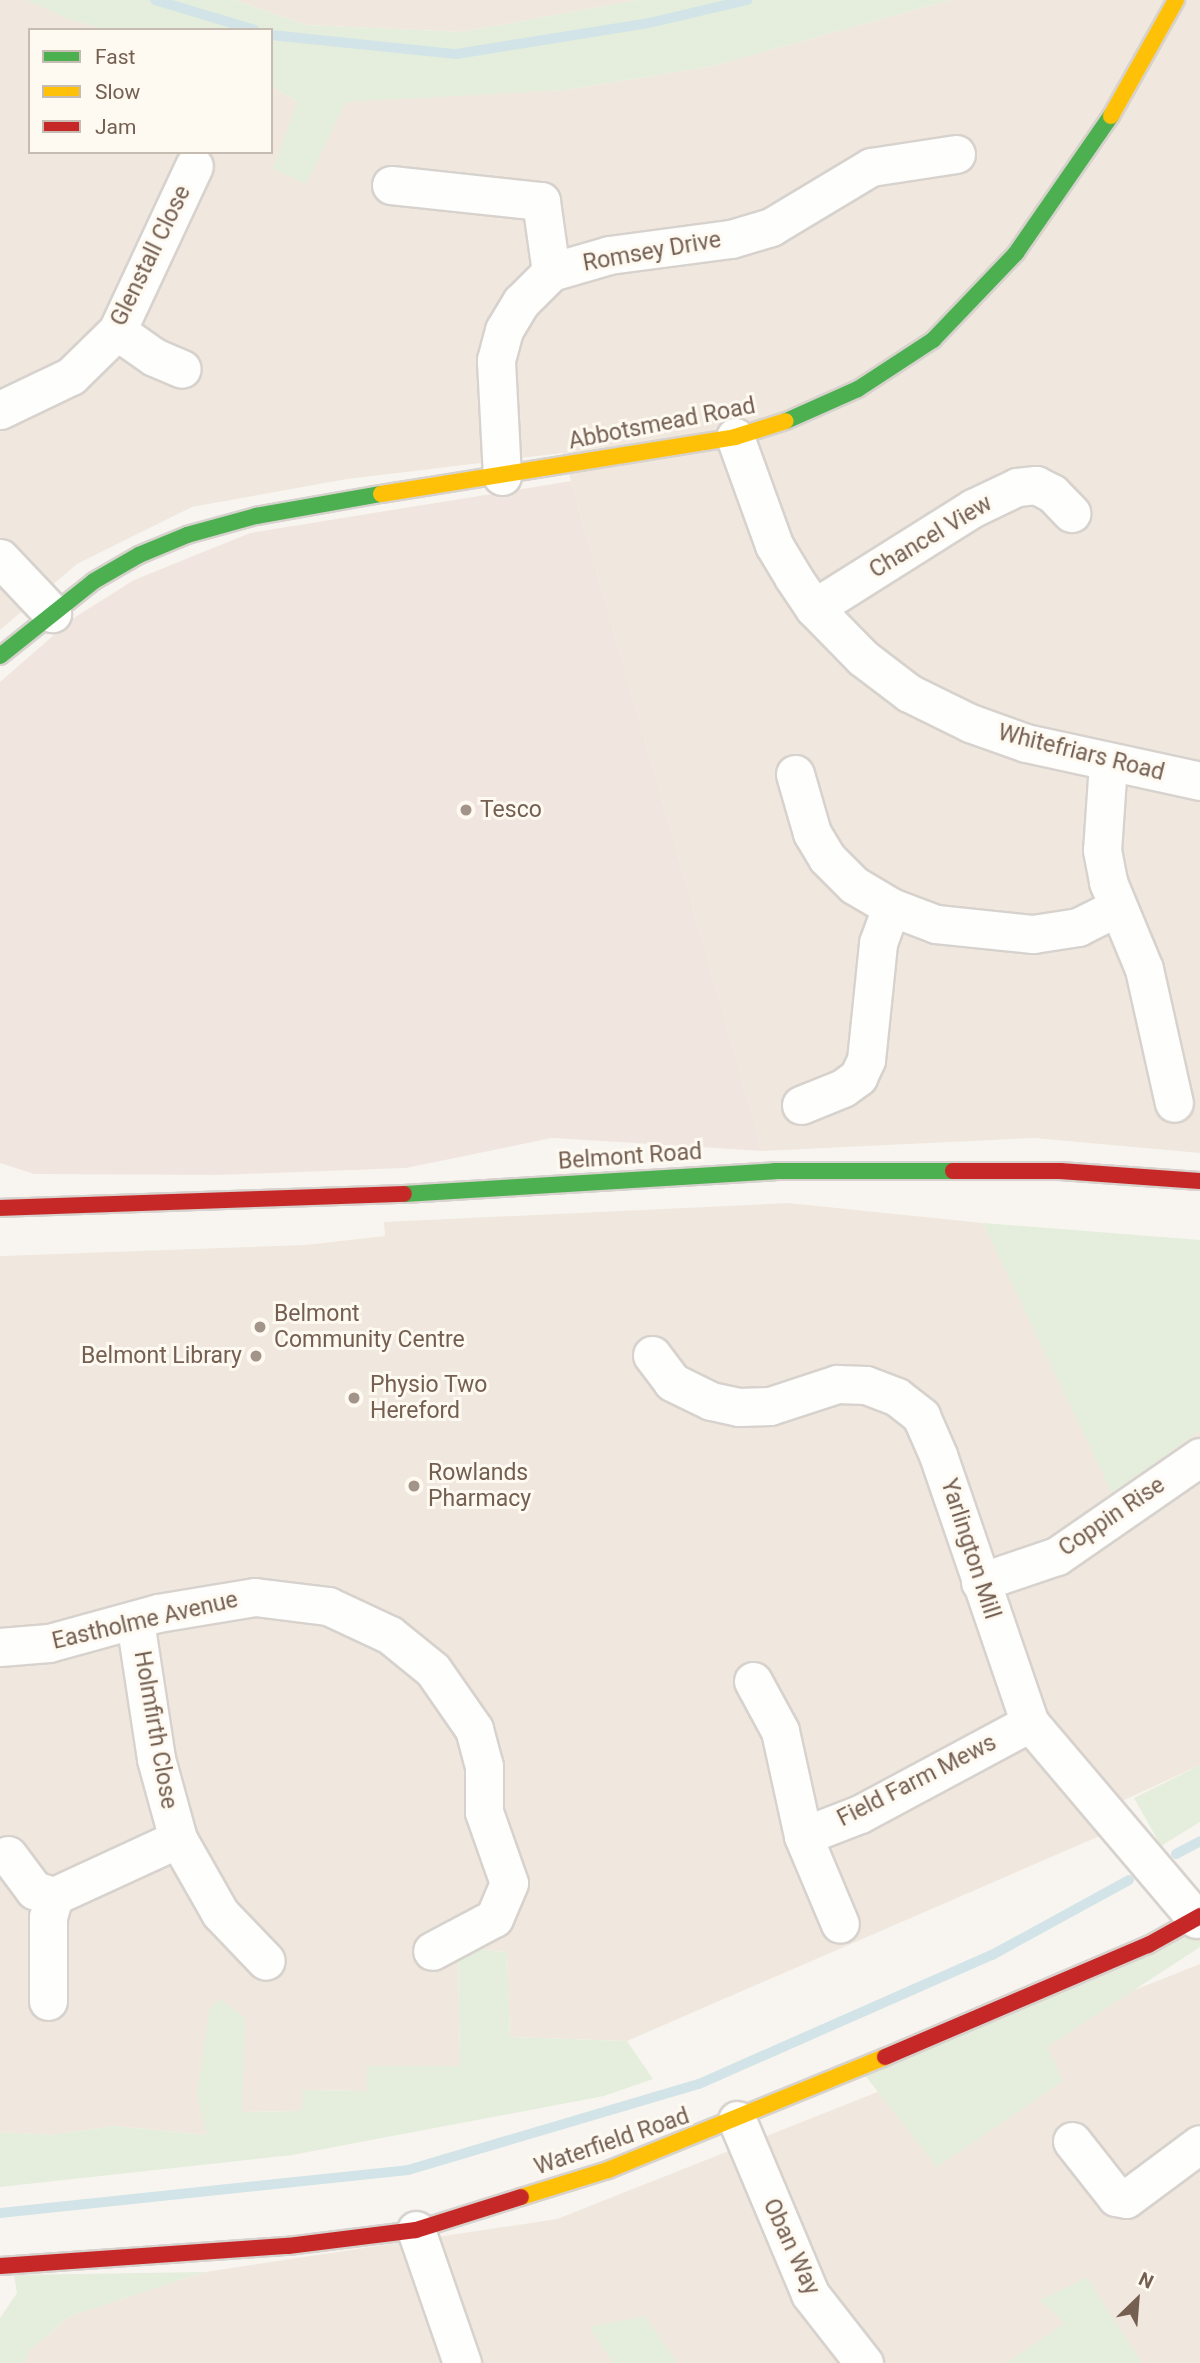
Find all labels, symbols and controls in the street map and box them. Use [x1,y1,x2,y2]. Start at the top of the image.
legend [28,28,273,154]
text: Fast [95,45,135,69]
text: Slow [95,80,140,104]
text: Jam [95,115,136,139]
street label: Glenstall Close [105,181,197,331]
street label: Romsey Drive [581,226,723,278]
street label: Abbotsmead Road [566,392,758,456]
street label: Chancel View [865,490,997,584]
street label: Whitefriars Road [995,719,1167,787]
place label: Tesco [480,796,542,824]
marker: Tesco [458,802,474,818]
street label: Belmont Road [557,1138,703,1176]
place label: Belmont Community Centre [274,1300,465,1354]
marker: Belmont Community Centre [252,1319,268,1335]
place label: Belmont Library [81,1342,242,1370]
marker: Belmont Library [248,1348,264,1364]
place label: Physio Two Hereford [370,1371,488,1425]
marker: Physio Two Hereford [344,1388,364,1408]
place label: Rowlands Pharmacy [428,1459,531,1513]
street label: Coppin Rise [1054,1472,1170,1562]
street label: Yarlington Mill [934,1475,1006,1623]
marker: Rowlands Pharmacy [406,1478,422,1494]
street label: Eastholme Avenue [50,1586,240,1656]
street label: Holmfirth Close [128,1649,182,1811]
street label: Field Farm Mews [833,1729,1001,1833]
street label: Waterfield Road [531,2103,693,2181]
street label: Oban Way [757,2195,825,2299]
north arrow [1102,2265,1172,2335]
text: N [1135,2267,1157,2294]

